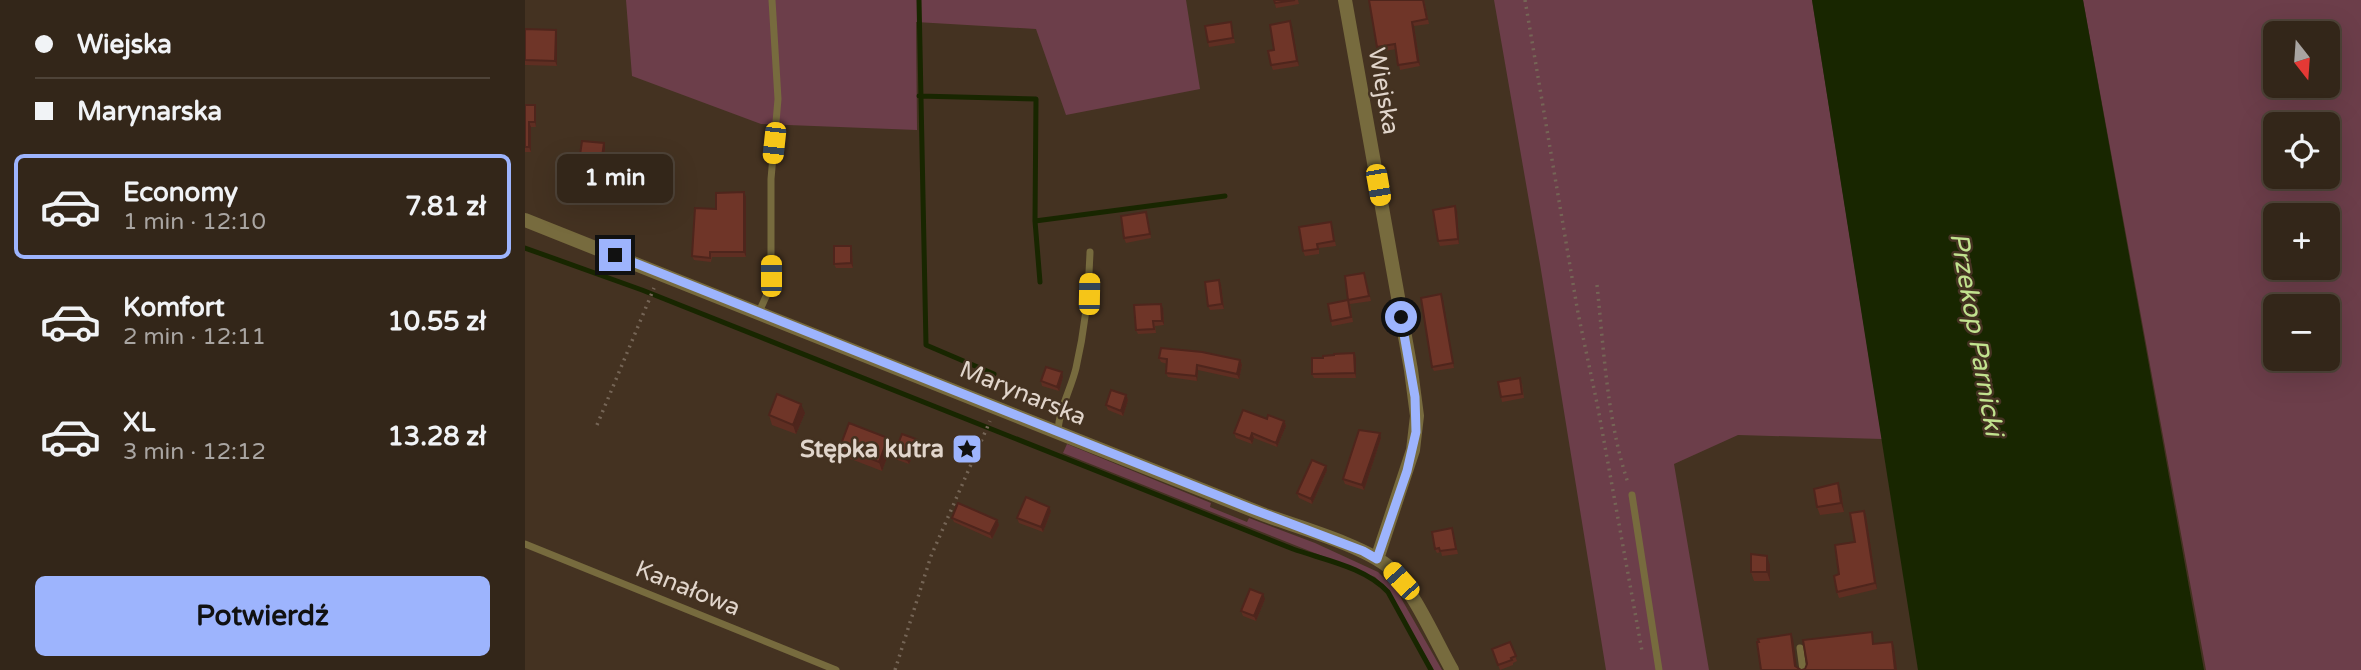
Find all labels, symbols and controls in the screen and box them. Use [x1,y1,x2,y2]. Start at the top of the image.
north arrow [2263,21,2340,98]
map controls [2263,21,2340,371]
text: Wiejska [77,29,172,60]
street label: Wiejska [1362,45,1405,137]
text: Marynarska [77,96,222,127]
button: locate [2263,112,2340,189]
car [762,121,787,165]
callout: 1 min [557,154,673,202]
car [1365,162,1392,208]
text: 1 min [584,164,646,192]
icon: car [39,175,102,238]
text: Economy [123,177,238,208]
text: 7.81 zł [405,191,486,222]
button: + [2263,203,2340,280]
text: 1 min · 12:10 [123,208,266,236]
water label: Przekop Parnicki [1943,230,2010,442]
route end [599,239,631,271]
car [761,255,782,297]
car [1079,273,1100,315]
icon: car [39,290,102,353]
text: Komfort [123,292,225,323]
button: − [2263,294,2340,371]
route start [1385,301,1417,333]
text: 10.55 zł [387,306,486,337]
text: 2 min · 12:11 [123,323,266,351]
street label: Marynarska [955,355,1090,432]
icon: car [39,405,102,468]
text: XL [123,407,155,438]
text: 13.28 zł [387,421,486,452]
place icon: Stępka kutra [950,432,984,466]
place label: Stępka kutra [800,435,944,464]
text: 3 min · 12:12 [123,438,266,466]
street label: Kanałowa [631,554,745,623]
car [1380,558,1423,604]
button: Potwierdź [35,576,490,656]

